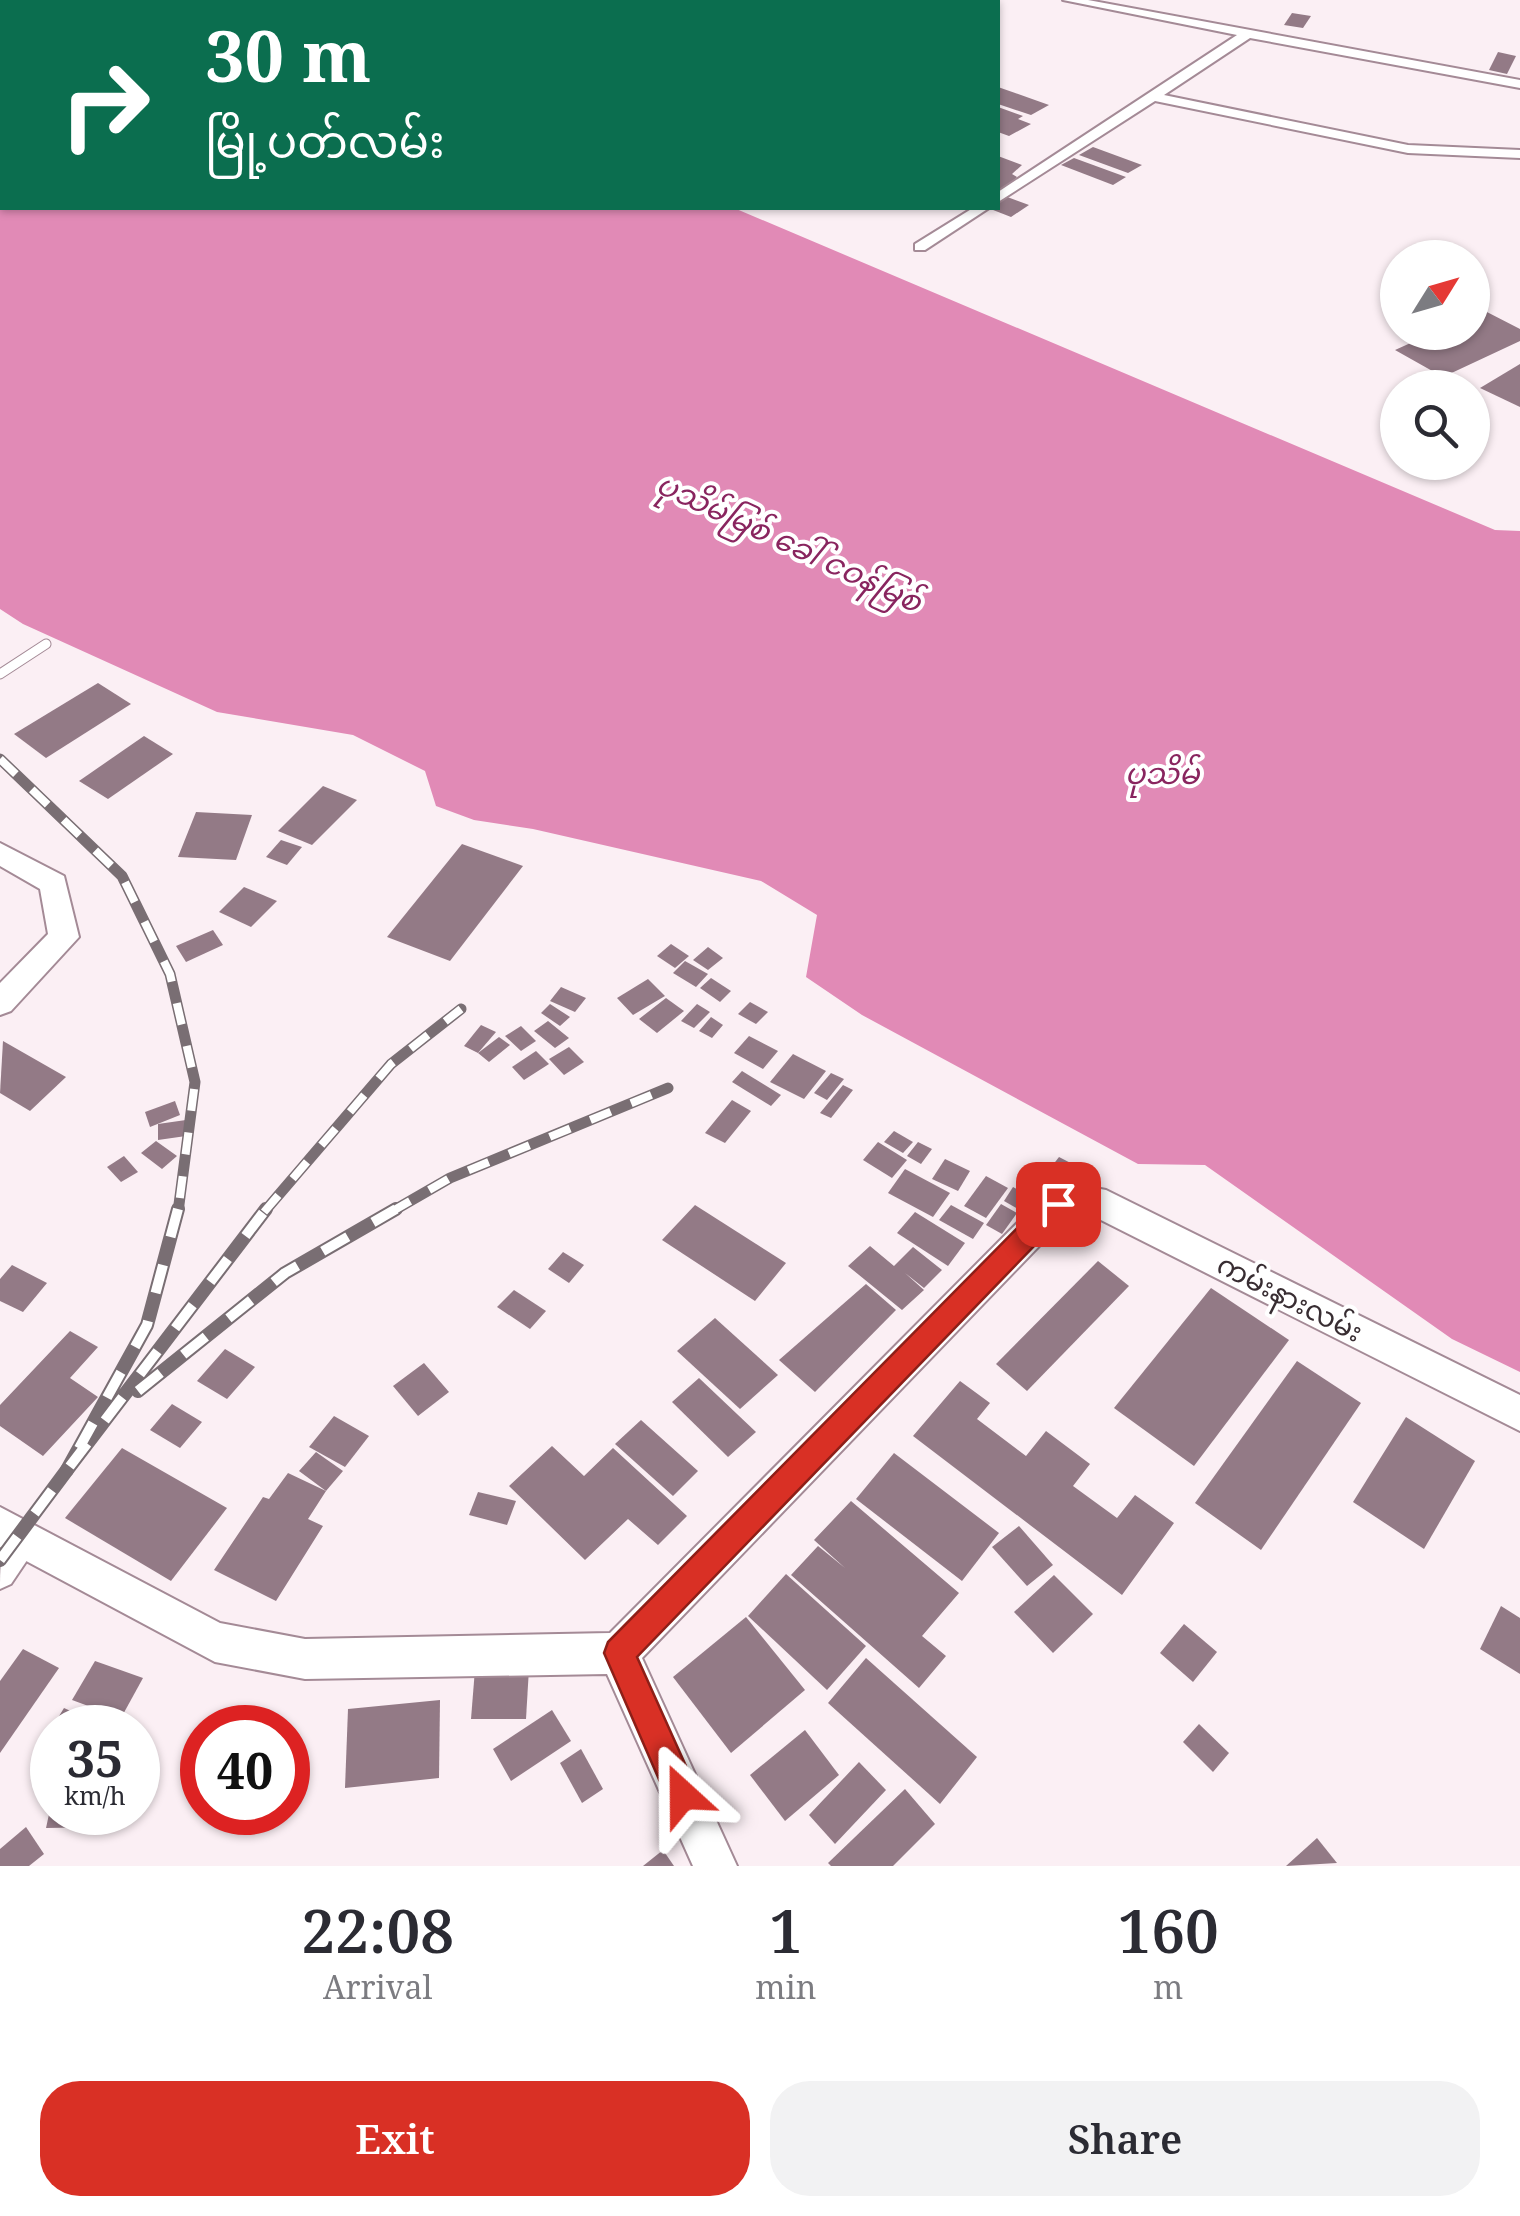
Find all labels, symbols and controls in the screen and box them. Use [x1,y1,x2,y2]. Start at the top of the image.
text: 30 m [205,7,371,103]
icon: right [40,40,170,170]
text: မြို့ပတ်လမ်း [205,110,445,171]
north arrow [1380,240,1490,350]
map controls [1380,240,1490,480]
button: search [1380,370,1490,480]
water label: ပုသိမ်မြစ် ခေါ် ငဝန်မြစ် [648,462,931,627]
water label: ပုသိမ် [1125,752,1201,799]
pin [1016,1162,1101,1247]
icon: arrive [1031,1177,1086,1232]
street label: ကမ်းနားလမ်း [1209,1244,1370,1355]
speed limit sign: 40 [180,1705,310,1835]
text: 35 [67,1724,123,1792]
position arrow [631,1743,735,1847]
text: km/h [64,1778,126,1812]
text: 22:08 [301,1889,454,1971]
text: 1 [769,1889,803,1971]
text: 160 [1118,1889,1219,1971]
text: Arrival [323,1965,432,2008]
text: min [755,1965,816,2008]
text: m [1153,1965,1183,2008]
button: Exit [40,2081,750,2196]
button: Share [770,2081,1480,2196]

